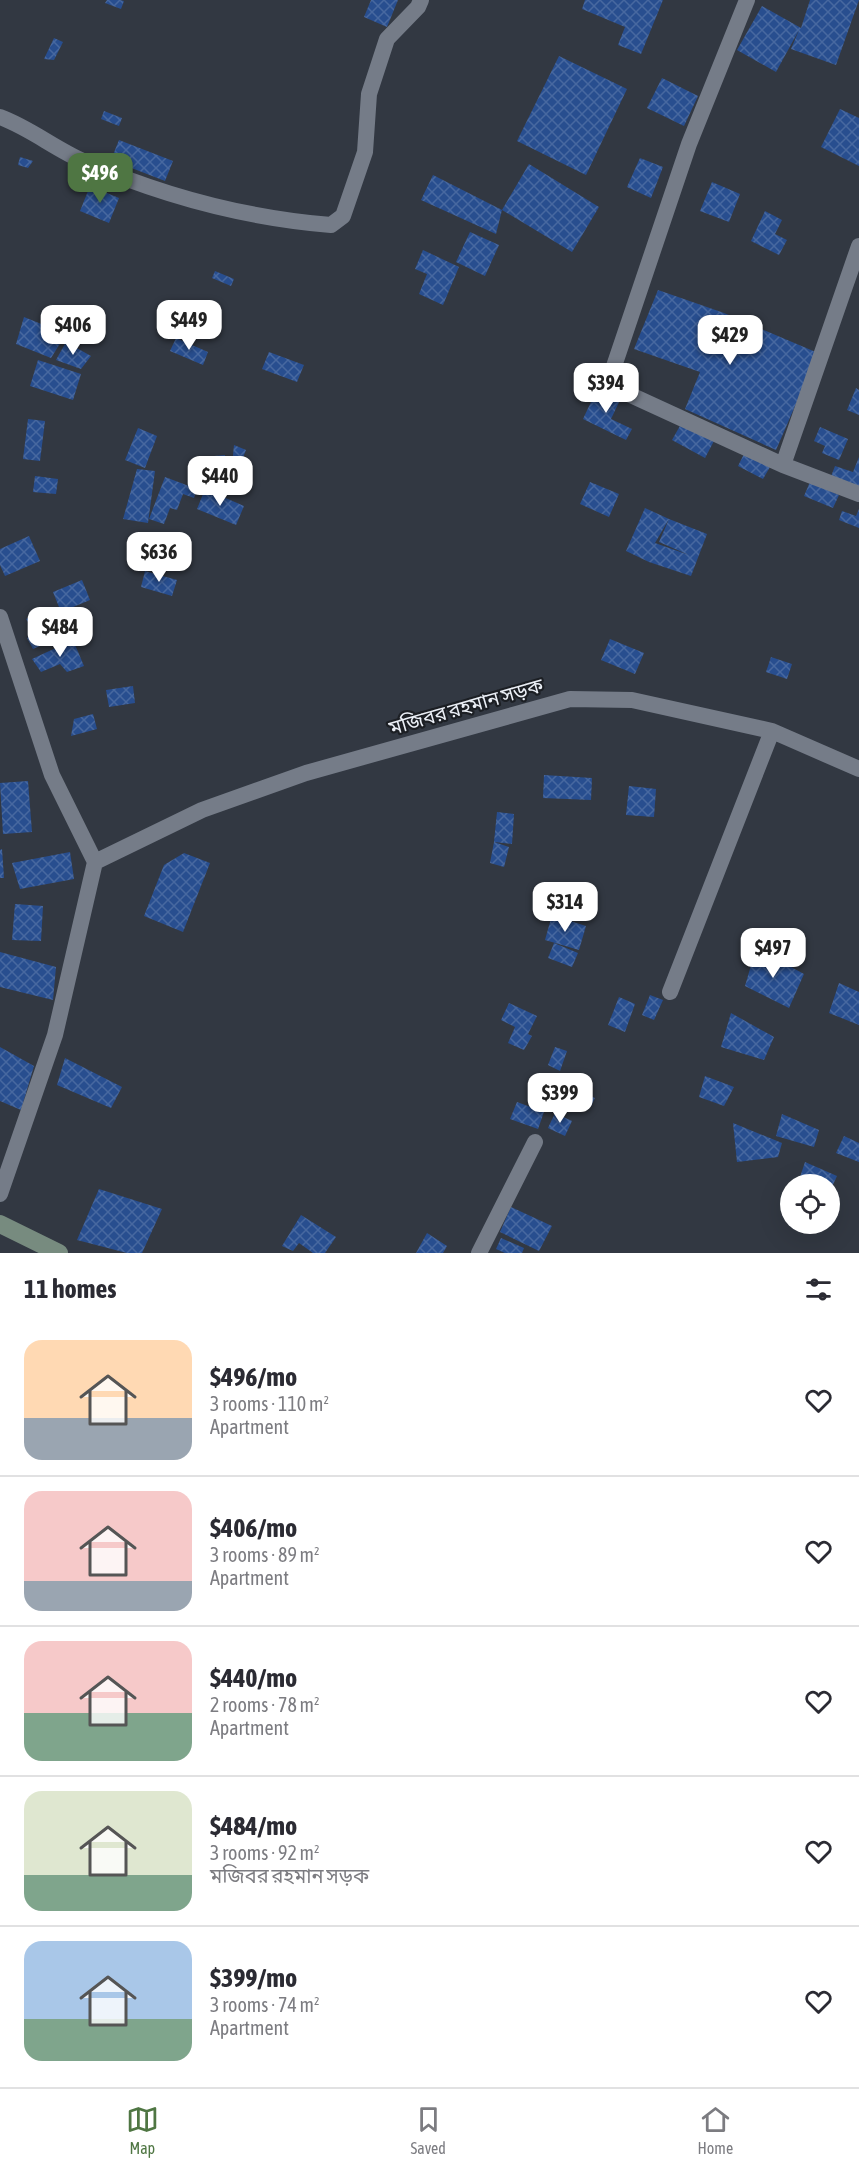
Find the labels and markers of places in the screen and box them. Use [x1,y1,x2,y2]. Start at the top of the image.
pin: $496 [64,153,136,204]
pin: $449 [153,300,225,351]
pin: $406 [37,305,109,356]
pin: $429 [694,315,766,366]
pin: $394 [570,363,642,414]
pin: $440 [184,456,256,507]
pin: $636 [123,532,195,583]
pin: $484 [24,607,96,658]
pin: $314 [529,882,601,933]
pin: $497 [737,928,809,979]
pin: $399 [524,1073,596,1124]

